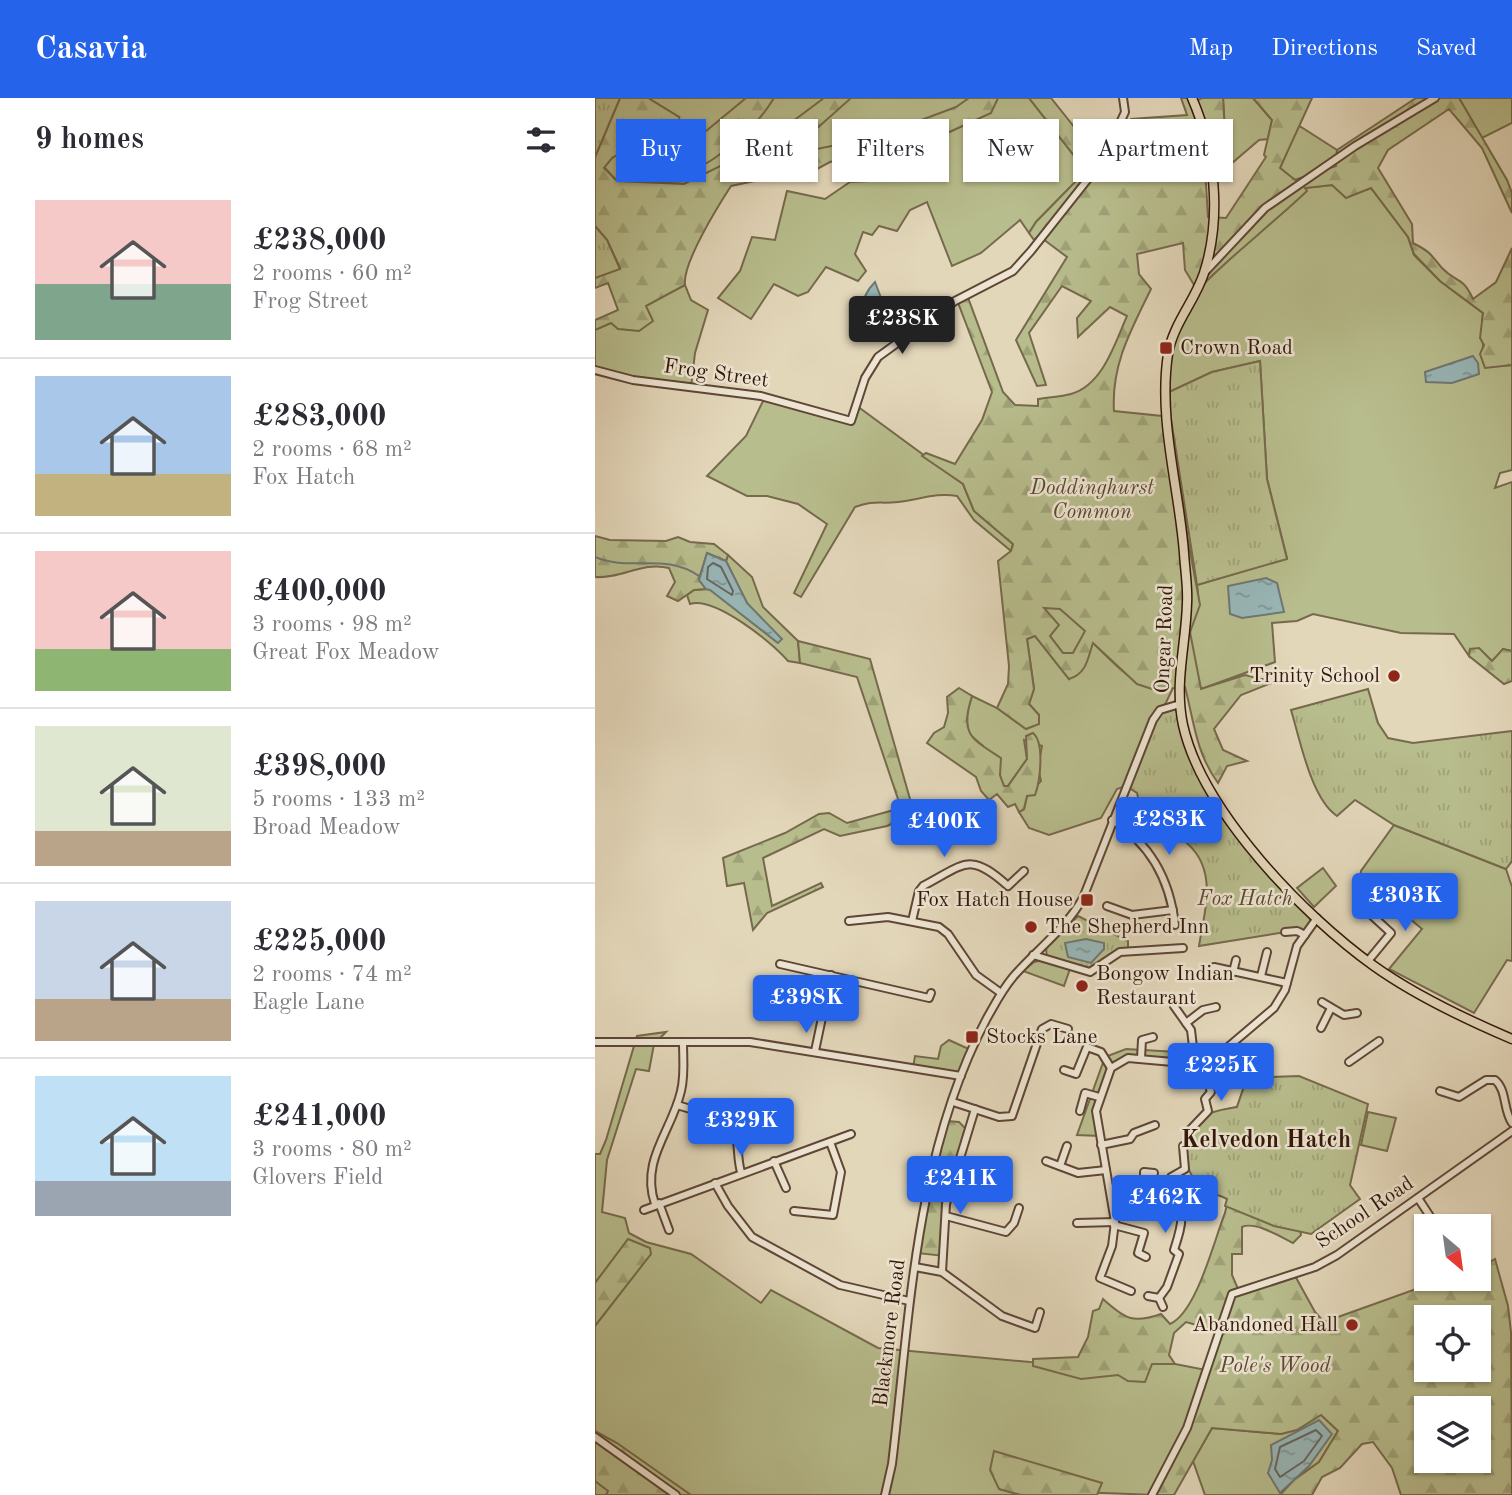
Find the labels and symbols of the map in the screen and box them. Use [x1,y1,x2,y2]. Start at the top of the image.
pin: £238K [853,296,951,356]
place label: Crown Road [1180,338,1293,359]
marker: Crown Road [1158,340,1174,356]
street label: Frog Street [662,356,770,392]
park label: Doddinghurst Common [1029,478,1154,523]
street label: Ongar Road [1153,584,1177,694]
place label: Trinity School [1249,666,1380,687]
marker: Trinity School [1386,668,1402,684]
pin: £283K [1120,798,1218,857]
pin: £400K [895,800,993,859]
pin: £303K [1356,874,1454,933]
park label: Fox Hatch [1196,889,1293,910]
place label: Fox Hatch House [916,890,1073,911]
marker: Fox Hatch House [1079,892,1095,908]
place label: The Shepherd Inn [1045,917,1209,938]
marker: The Shepherd Inn [1023,919,1039,935]
place label: Bongow Indian Restaurant [1096,964,1234,1009]
pin: £398K [757,976,855,1035]
marker: Bongow Indian Restaurant [1074,978,1090,994]
place label: Stocks Lane [986,1027,1097,1048]
marker: Stocks Lane [964,1029,980,1045]
pin: £225K [1172,1044,1270,1103]
pin: £329K [692,1098,790,1158]
district label: Kelvedon Hatch [1181,1129,1351,1153]
pin: £241K [911,1156,1009,1216]
street label: School Road [1312,1173,1418,1253]
pin: £462K [1116,1176,1214,1235]
north arrow [1414,1214,1491,1292]
street label: Blackmore Road [871,1258,909,1408]
place label: Abandoned Hall [1192,1315,1338,1336]
marker: Abandoned Hall [1344,1317,1360,1333]
park label: Pole's Wood [1218,1356,1331,1377]

